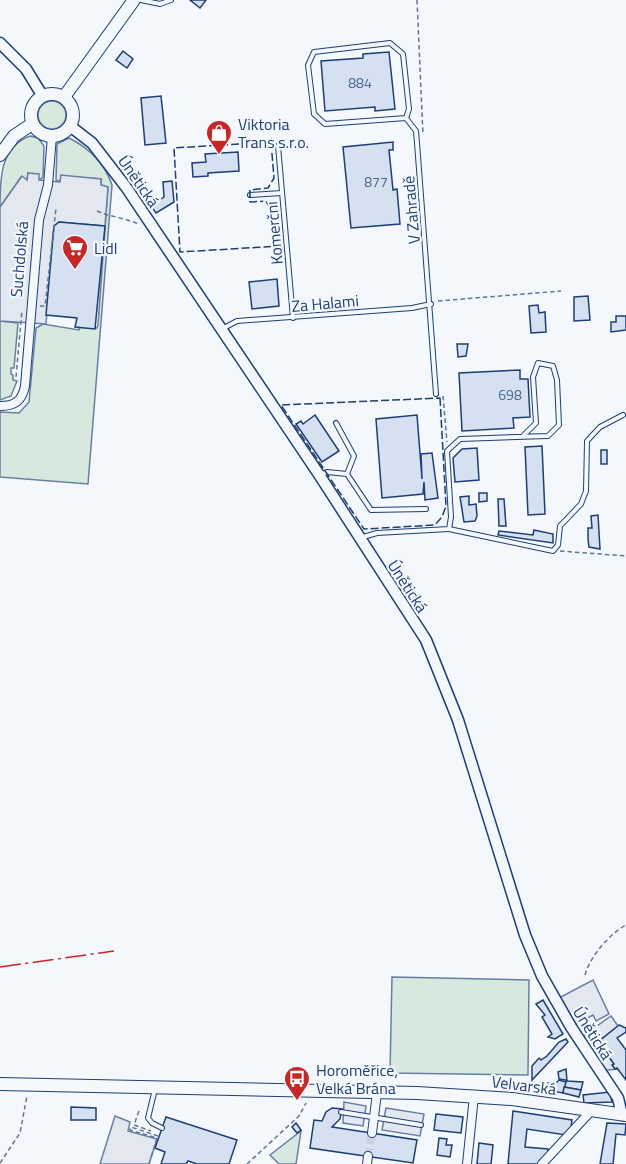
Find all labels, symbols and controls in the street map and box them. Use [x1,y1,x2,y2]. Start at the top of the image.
house number: 884 [348,72,372,93]
place label: Viktoria Trans s.r.o. [238,112,309,154]
shop icon: Viktoria Trans s.r.o. [204,118,234,156]
street label: Únětická [112,150,166,212]
house number: 877 [364,171,388,192]
street label: V Zahradě [396,175,426,245]
street label: Komerční [259,199,289,266]
street label: Suchdolská [4,220,34,298]
supermarket icon: Lidl [60,233,90,271]
place label: Lidl [94,236,117,260]
street label: Za Halami [290,288,360,318]
house number: 698 [498,384,522,405]
street label: Únětická [382,555,434,617]
street label: Únětická [567,1002,619,1064]
place label: Horoměřice, Velká Brána [316,1058,398,1100]
bus stop icon: Horoměřice, Velká Brána [282,1064,312,1102]
street label: Velvarská [490,1069,558,1101]

